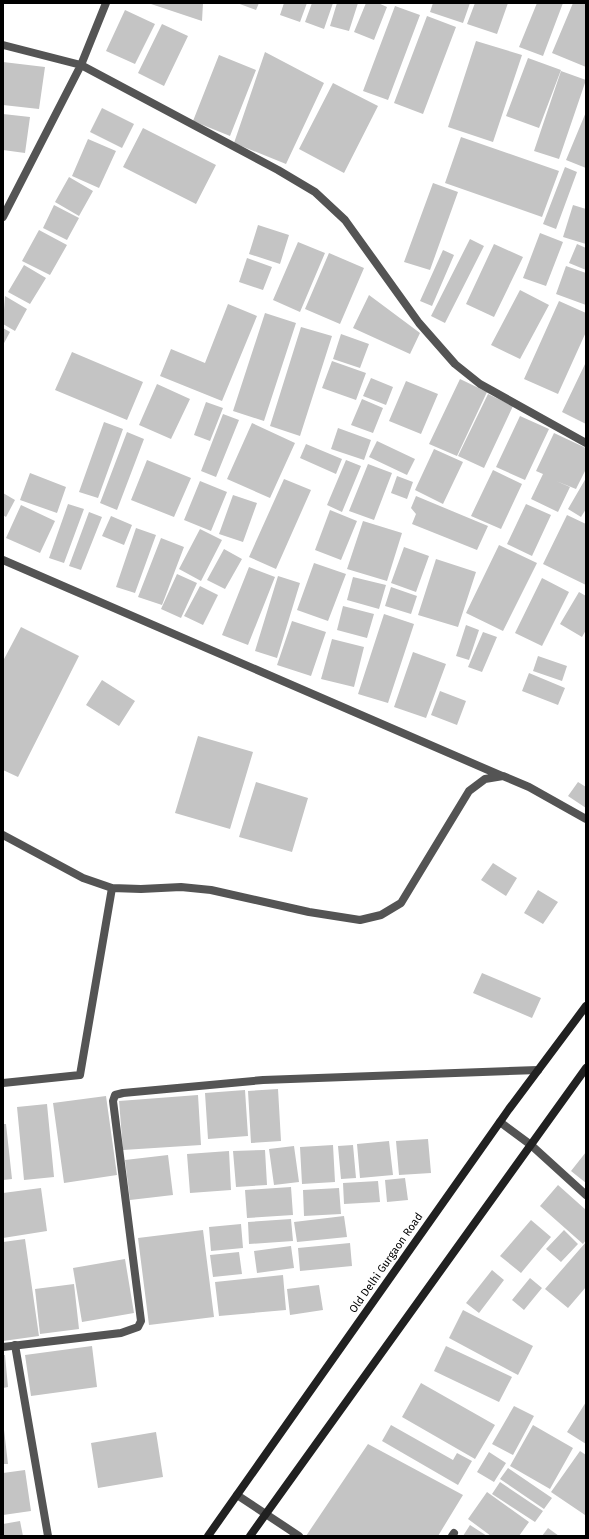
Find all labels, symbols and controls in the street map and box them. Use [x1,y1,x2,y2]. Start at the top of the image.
street label: Old Delhi Gurgaon Road [347,1210,425,1316]

